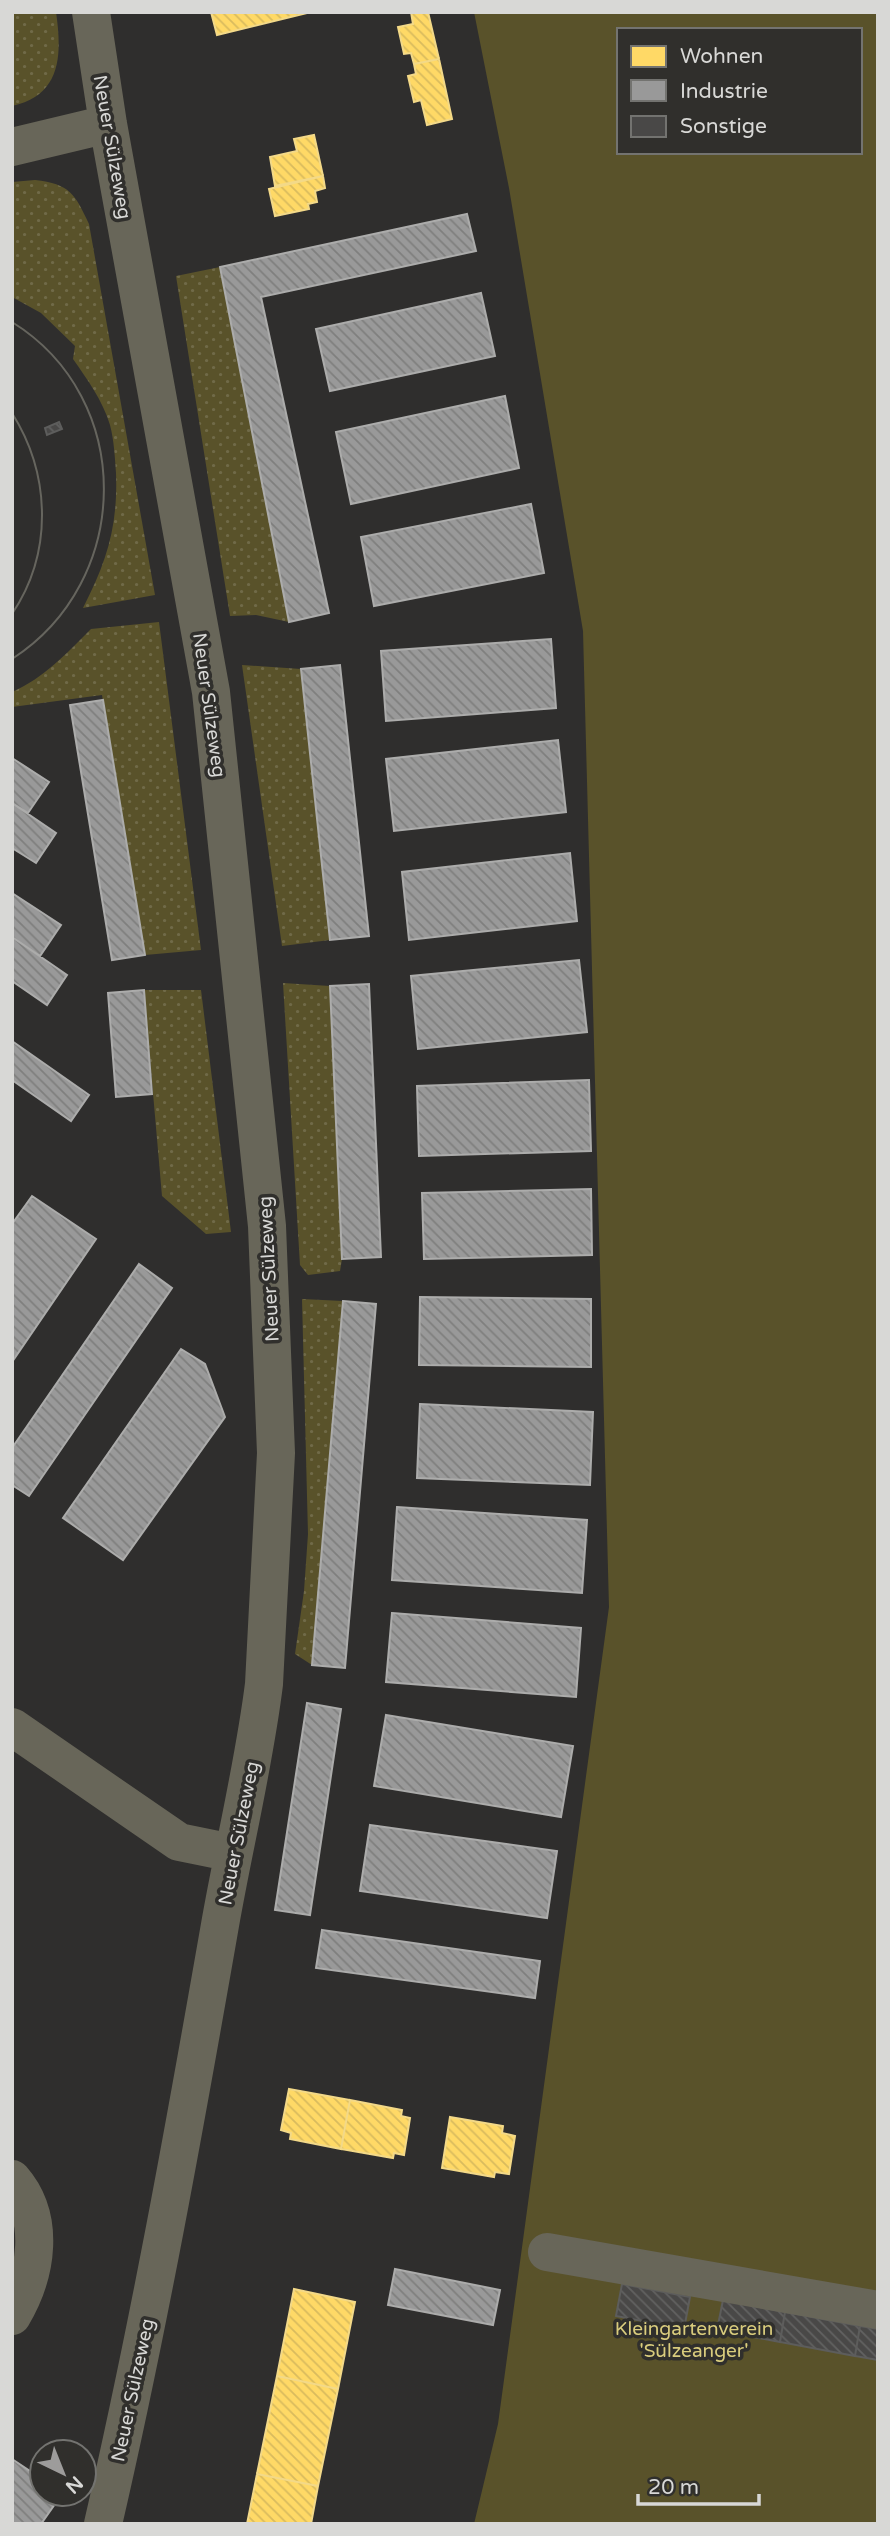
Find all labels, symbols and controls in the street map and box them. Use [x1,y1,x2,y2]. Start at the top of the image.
legend [617,28,862,154]
text: Wohnen [680,44,763,69]
street label: Neuer Sülzeweg [89,73,136,221]
text: Industrie [680,79,768,104]
text: Sonstige [680,114,767,139]
street label: Neuer Sülzeweg [188,631,230,779]
street label: Neuer Sülzeweg [254,1196,284,1342]
street label: Neuer Sülzeweg [214,1759,264,1907]
street label: Neuer Sülzeweg [107,2317,159,2464]
park label: Kleingartenverein 'Sülzeanger' [615,2318,773,2362]
north arrow [28,2438,98,2508]
scale bar [638,2462,759,2506]
text: N [61,2471,87,2498]
text: 20 m [648,2475,699,2500]

